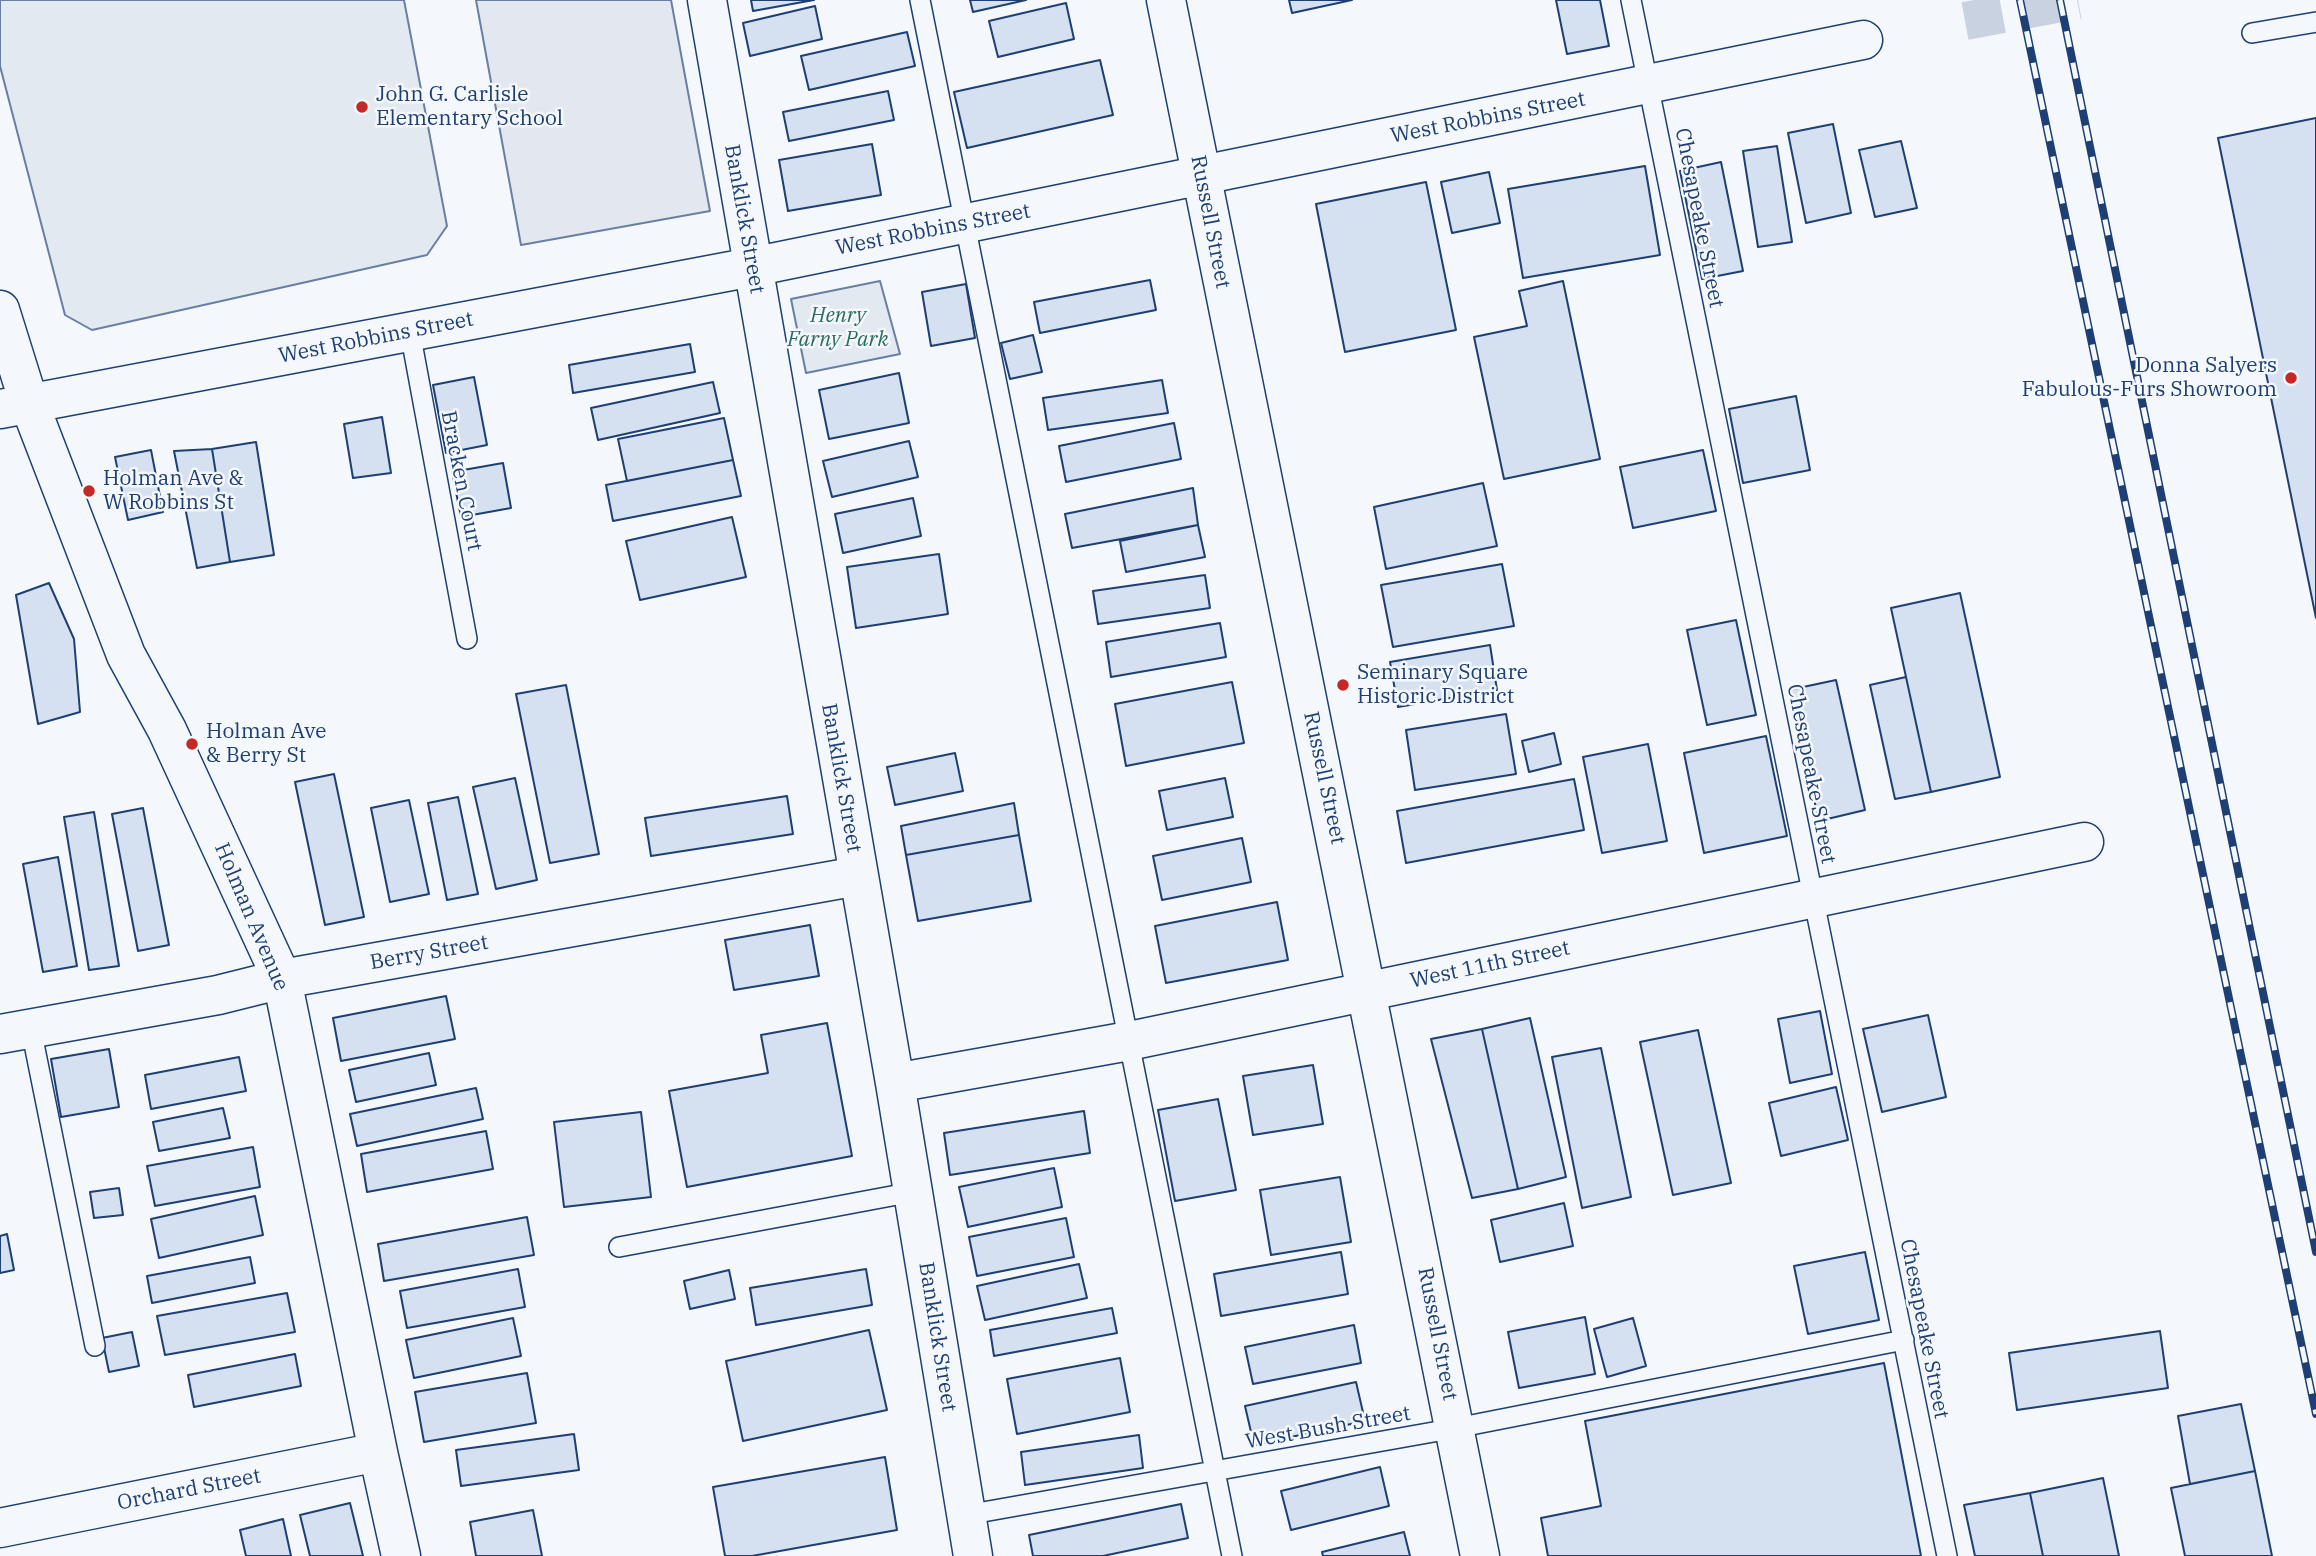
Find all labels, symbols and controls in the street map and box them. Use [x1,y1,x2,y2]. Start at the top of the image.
place label: John G. Carlisle Elementary School [376,82,563,132]
street label: West Robbins Street [1388,87,1588,149]
marker: John G. Carlisle Elementary School [354,99,370,115]
street label: Chesapeake Street [1669,126,1729,310]
street label: Banklick Street [718,142,770,296]
street label: Russell Street [1185,153,1235,291]
street label: West Robbins Street [833,199,1033,261]
park label: Henry Farny Park [787,303,889,353]
street label: West Robbins Street [276,307,476,369]
place label: Donna Salyers Fabulous-Furs Showroom [2022,353,2277,403]
marker: Donna Salyers Fabulous-Furs Showroom [2283,370,2299,386]
street label: Bracken Court [435,409,487,553]
place label: Holman Ave & W Robbins St [103,466,243,516]
marker: Holman Ave & W Robbins St [81,483,97,499]
place label: Seminary Square Historic District [1357,660,1528,710]
marker: Seminary Square Historic District [1335,677,1351,693]
street label: Chesapeake Street [1781,682,1841,866]
street label: Banklick Street [815,701,867,855]
street label: Russell Street [1298,709,1350,847]
place label: Holman Ave & Berry St [206,719,327,769]
marker: Holman Ave & Berry St [184,736,200,752]
street label: Holman Avenue [208,839,294,995]
street label: Berry Street [368,930,490,976]
street label: West 11th Street [1408,936,1572,994]
street label: Chesapeake Street [1894,1237,1954,1421]
street label: Banklick Street [913,1260,961,1414]
street label: Russell Street [1412,1265,1462,1403]
street label: West Bush Street [1244,1401,1412,1455]
street label: Orchard Street [115,1464,263,1516]

